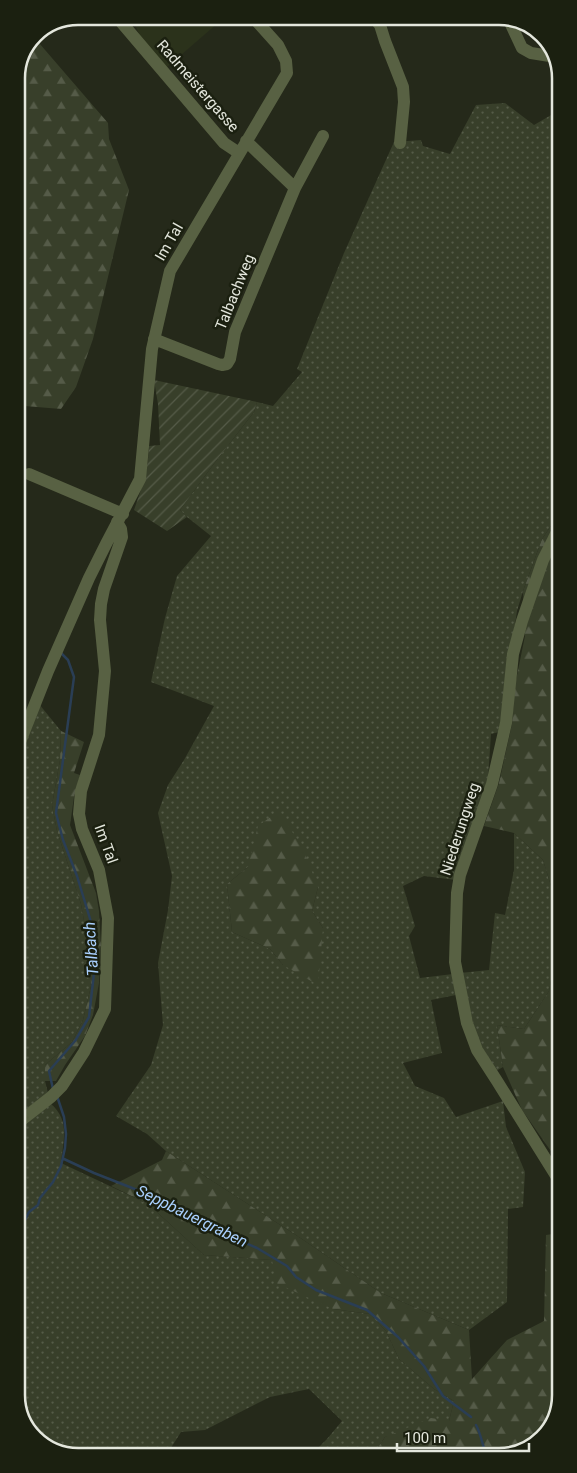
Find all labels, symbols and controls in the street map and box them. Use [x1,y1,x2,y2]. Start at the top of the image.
street label: Radmeistergasse [153,36,243,136]
street label: Im Tal [151,220,187,264]
street label: Talbachweg [212,251,258,333]
street label: Niederungweg [437,780,483,878]
street label: Im Tal [91,822,121,866]
water label: Talbach [80,921,102,977]
water label: Seppbauergraben [133,1181,251,1251]
scale bar [397,1420,530,1452]
text: 100 m [404,1429,446,1447]

